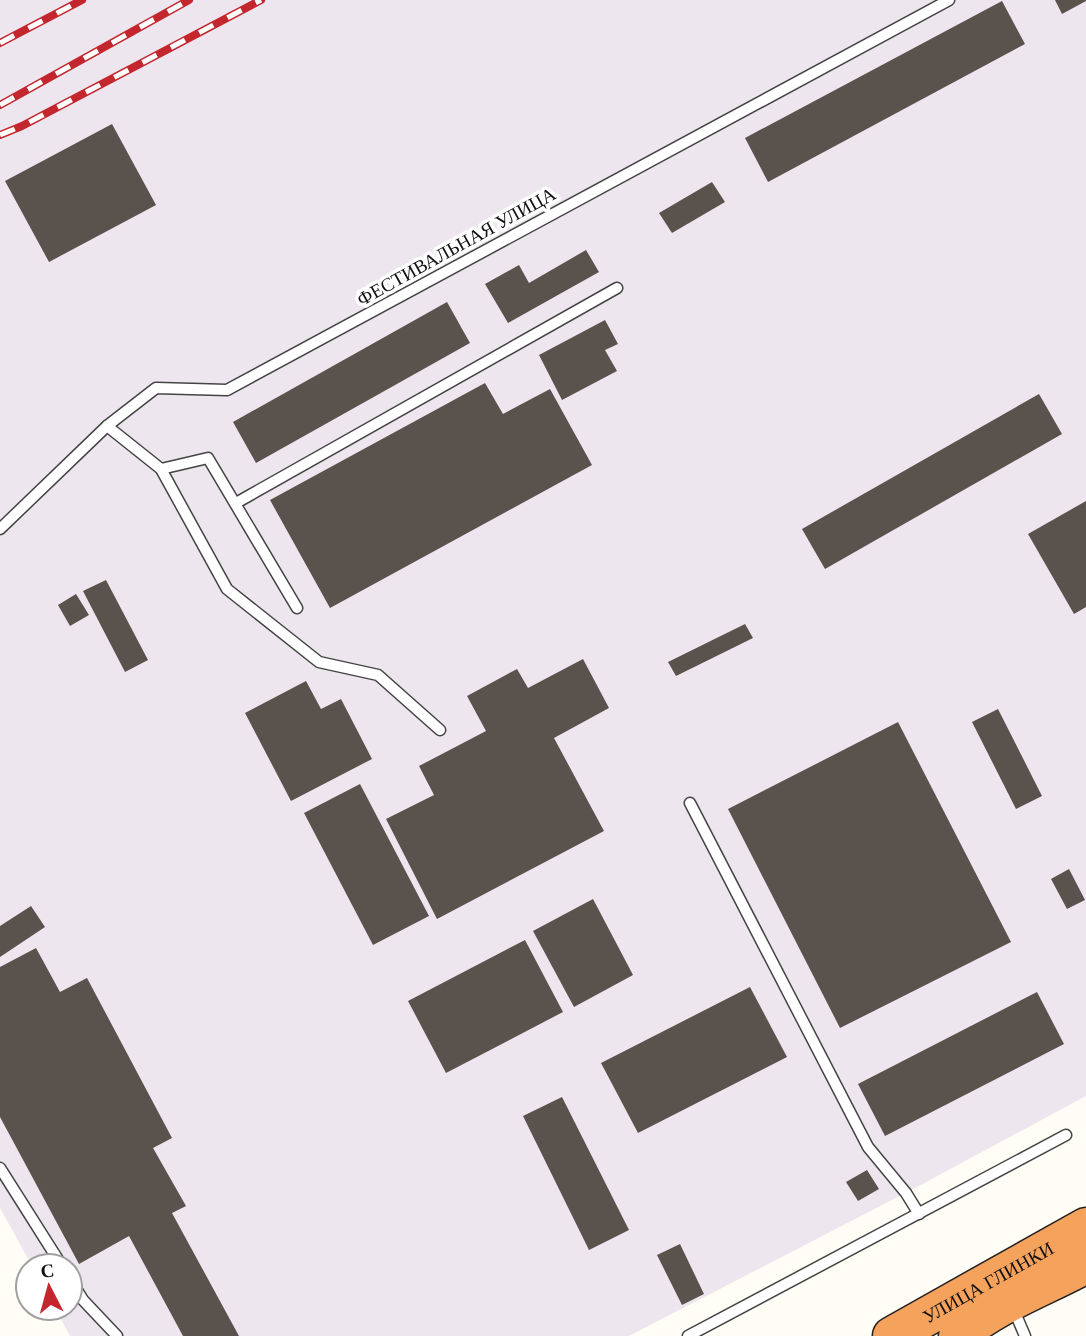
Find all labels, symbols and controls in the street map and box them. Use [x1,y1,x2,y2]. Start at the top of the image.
street label: ФЕСТИВАЛЬНАЯ УЛИЦА [353,183,559,310]
street label: УЛИЦА ГЛИНКИ [919,1237,1057,1328]
north arrow [14,1252,84,1322]
text: С [39,1259,55,1282]

